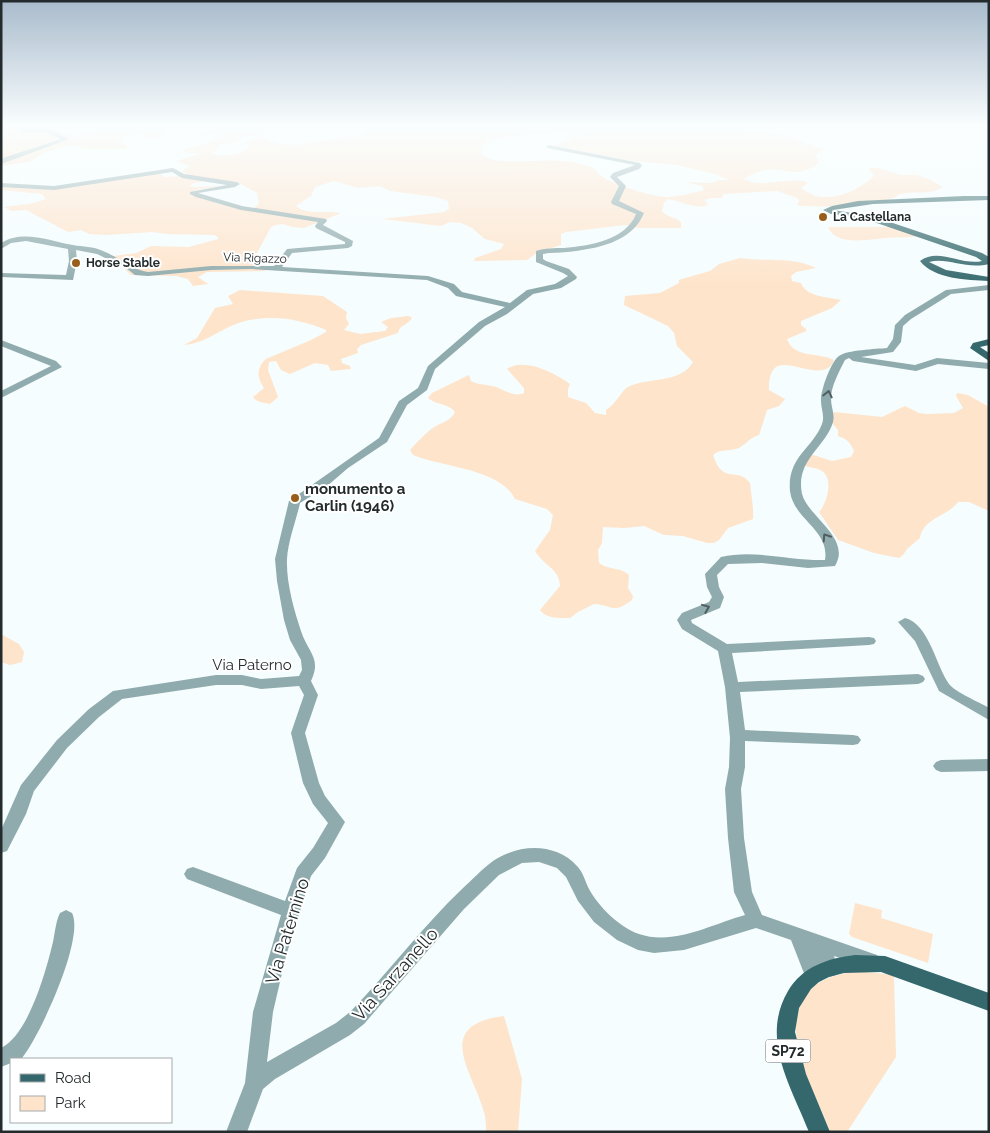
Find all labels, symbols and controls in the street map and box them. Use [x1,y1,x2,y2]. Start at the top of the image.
place label: La Castellana [833,210,911,224]
marker: La Castellana [817,211,829,223]
street label: Via Rigazzo [223,250,287,266]
place label: Horse Stable [86,256,160,270]
marker: Horse Stable [70,257,82,269]
one-way arrow [822,389,833,398]
place label: monumento a Carlin (1946) [305,480,406,515]
marker: monumento a Carlin (1946) [289,492,301,504]
one-way arrow [823,533,833,542]
one-way arrow [701,604,710,615]
street label: Via Paterno [212,656,292,674]
street label: Via Paternino [261,875,313,987]
street label: Via Sarzanello [348,923,442,1025]
road number: SP72 [766,1040,810,1062]
legend [10,1058,172,1123]
text: Road [55,1069,91,1087]
text: Park [55,1094,86,1112]

